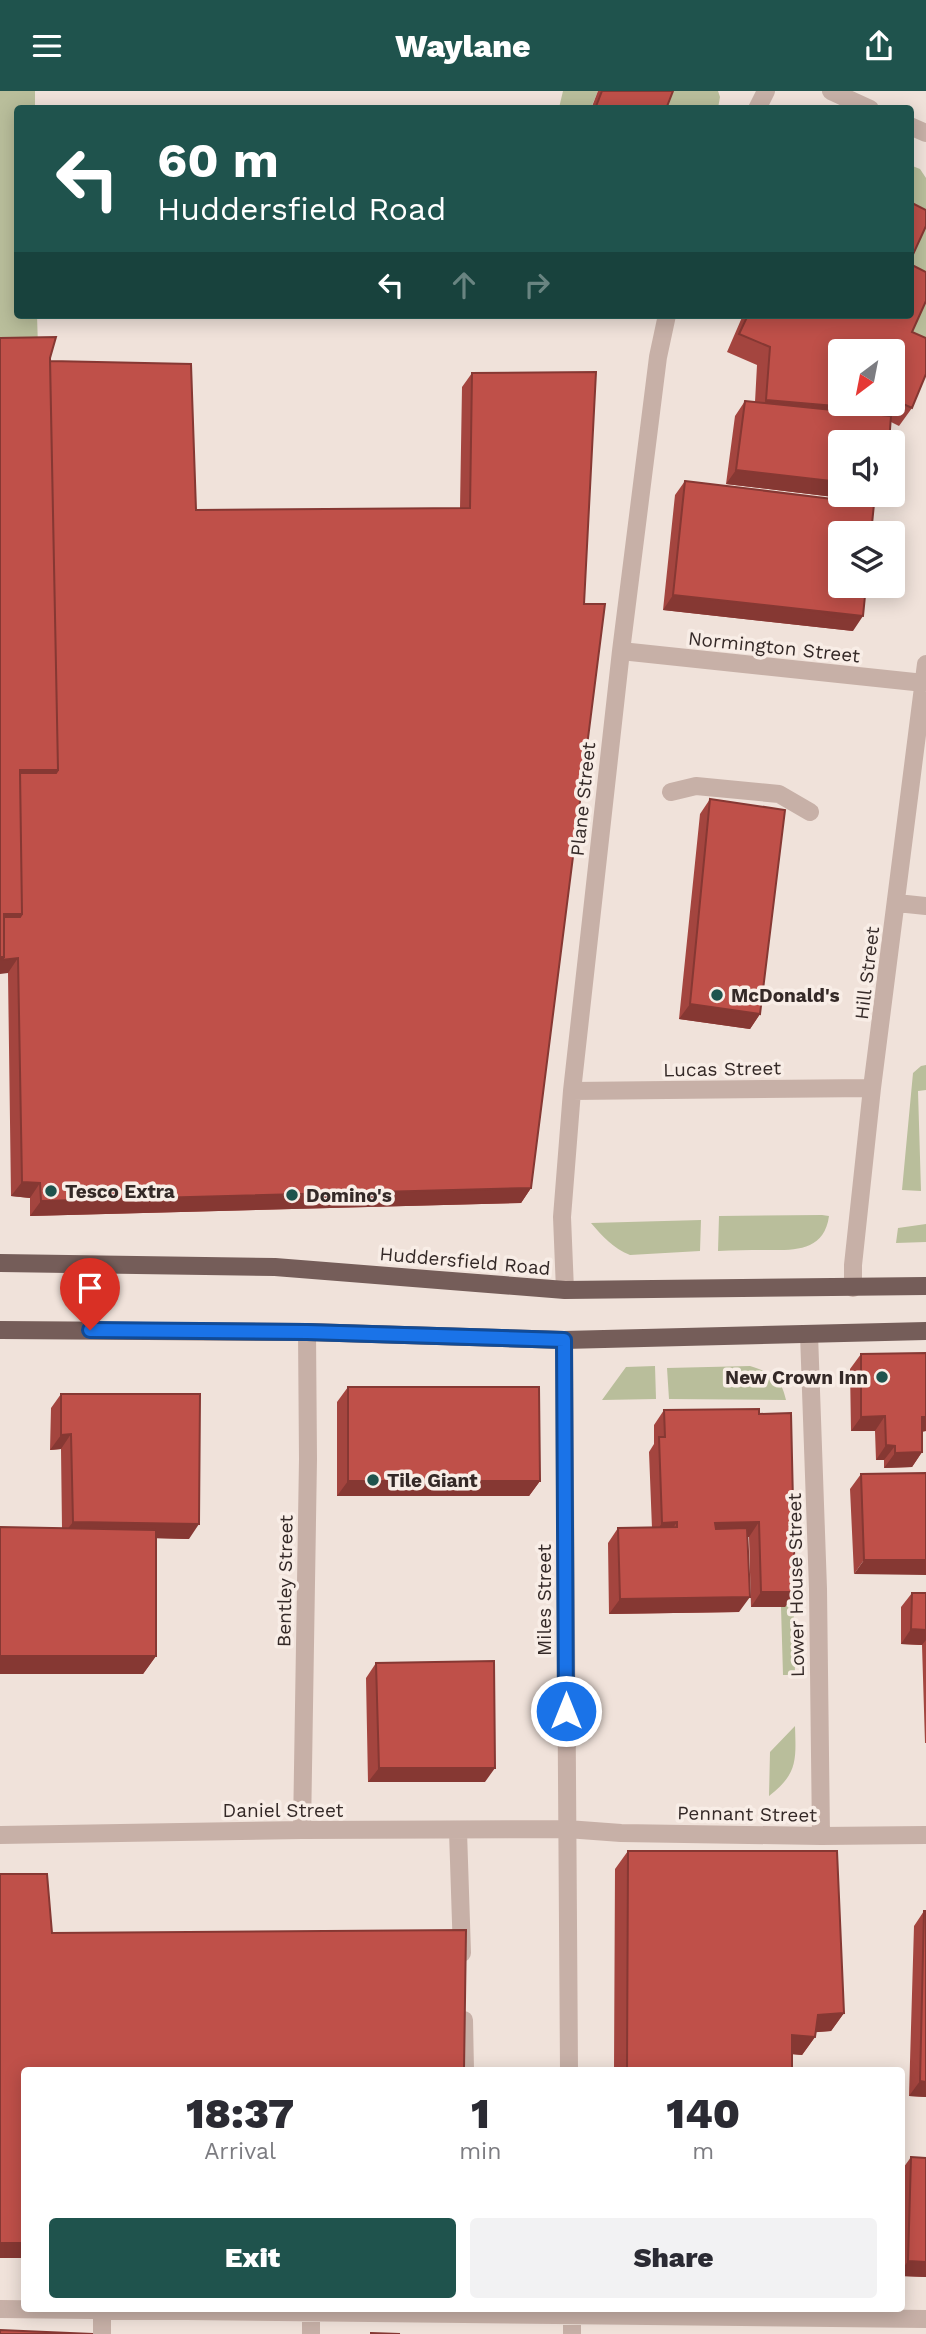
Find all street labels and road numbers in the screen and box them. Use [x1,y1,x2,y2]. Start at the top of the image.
street label: Normington Street [687,627,861,667]
street label: Plane Street [566,741,600,857]
street label: Hill Street [850,925,884,1021]
street label: Lucas Street [663,1056,781,1082]
street label: Huddersfield Road [378,1242,552,1280]
street label: Lower House Street [783,1493,809,1677]
street label: Bentley Street [272,1515,298,1647]
street label: Miles Street [533,1544,556,1656]
street label: Daniel Street [222,1799,344,1822]
street label: Pennant Street [677,1801,817,1827]

